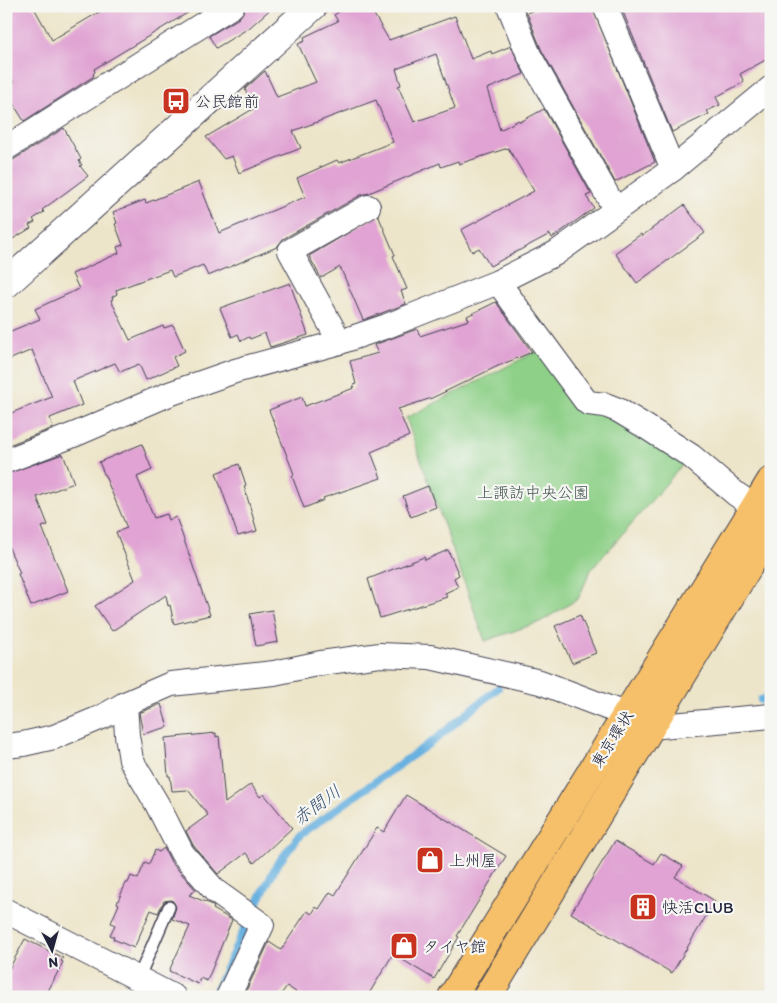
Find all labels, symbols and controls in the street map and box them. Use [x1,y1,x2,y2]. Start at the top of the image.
bus stop icon: 公民館前 [161,86,191,116]
place label: 公民館前 [195,92,259,111]
park label: 上諏訪中央公園 [477,483,589,502]
street label: 東京環状 [587,707,637,771]
water label: 赤間川 [289,780,345,830]
shop icon: 上州屋 [415,845,445,875]
place label: 上州屋 [449,851,497,870]
building icon: 快活CLUB [628,892,658,922]
place label: 快活CLUB [662,898,733,917]
north arrow [28,926,78,976]
shop icon: タイヤ館 [389,931,419,961]
place label: タイヤ館 [423,937,486,956]
text: N [48,953,59,971]

